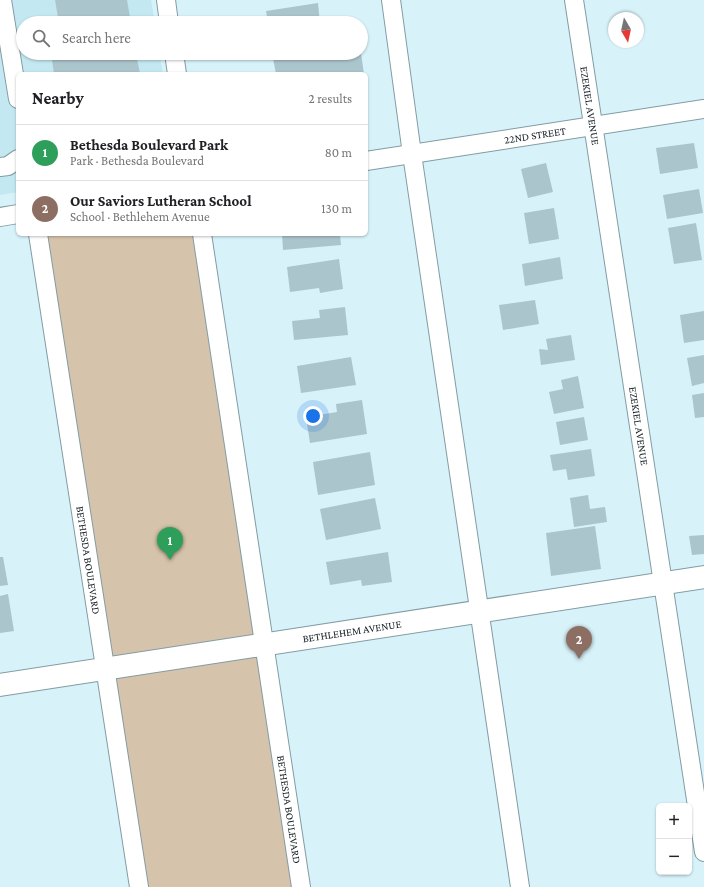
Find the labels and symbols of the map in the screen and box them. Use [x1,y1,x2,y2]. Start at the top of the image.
north arrow [608,12,644,48]
street label: EZEKIEL AVENUE [578,66,602,146]
street label: 22ND STREET [503,124,567,146]
street label: EZEKIEL AVENUE [627,386,651,466]
your location [303,406,323,426]
street label: BETHESDA BOULEVARD [74,505,103,615]
pin: 1 [157,527,183,560]
street label: BETHLEHEM AVENUE [302,618,402,645]
pin: 2 [566,626,592,659]
street label: BETHESDA BOULEVARD [275,754,303,864]

